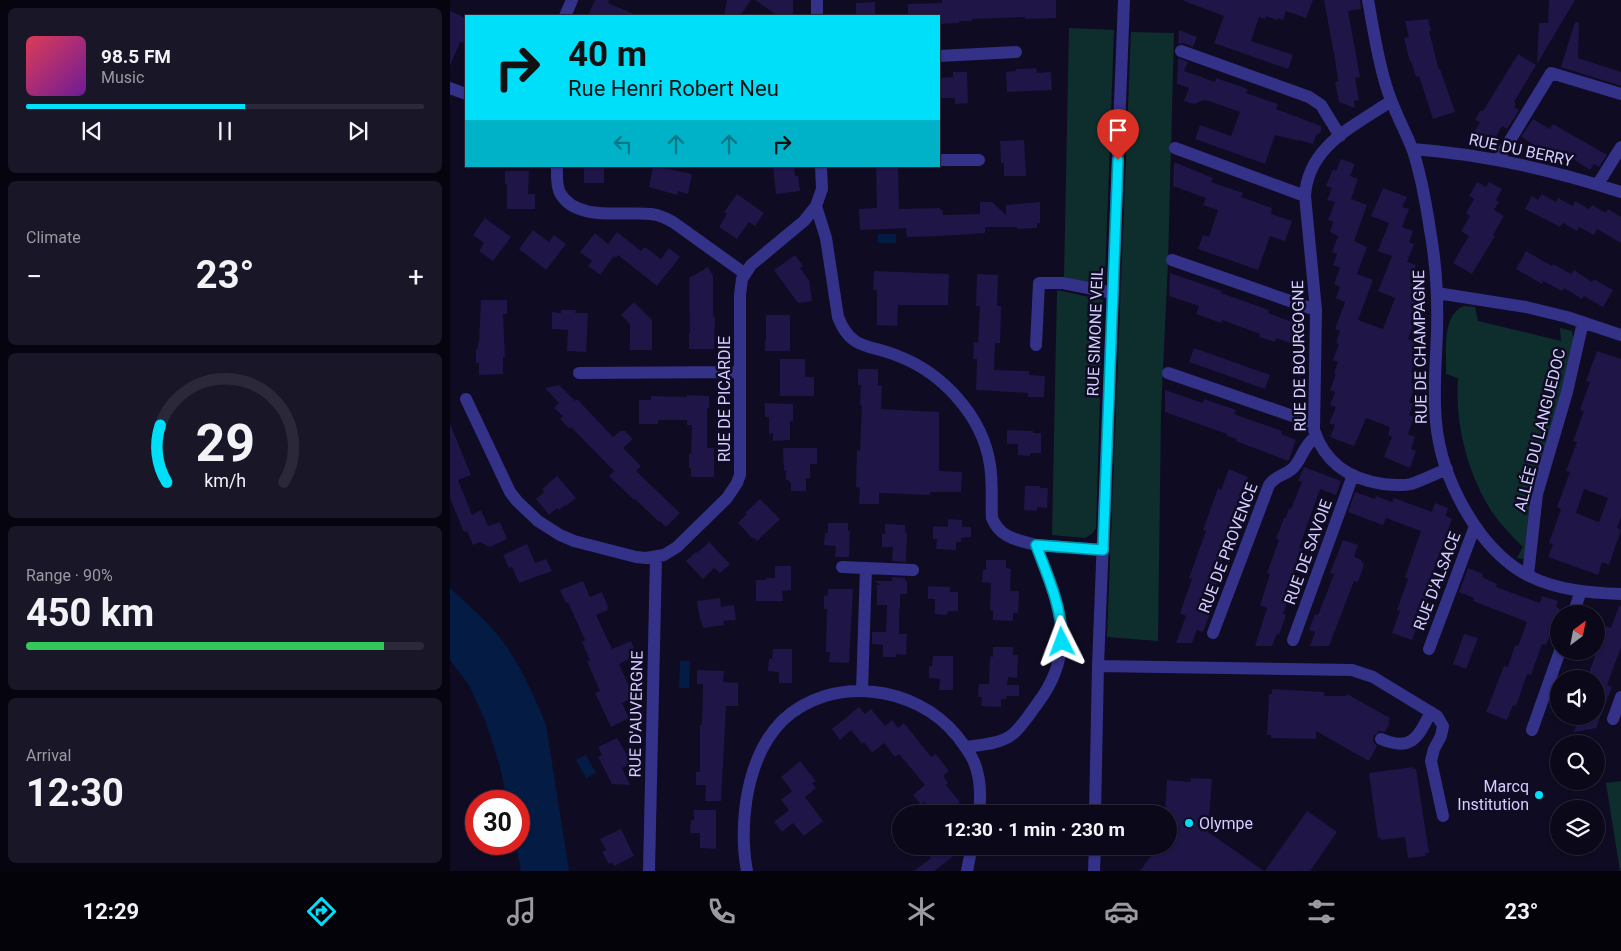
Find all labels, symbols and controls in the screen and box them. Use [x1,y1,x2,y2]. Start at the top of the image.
text: 40 m [568,34,647,75]
icon: right [485,35,550,100]
text: 98.5 FM [101,45,171,68]
text: Music [101,68,144,87]
text: Rue Henri Robert Neu [568,76,779,101]
pin [1097,109,1139,160]
icon: arrive [1104,116,1132,144]
icon: previous [78,117,106,145]
icon: pause [211,117,239,145]
icon: next [344,117,372,145]
icon: left [609,130,637,158]
icon: ahead [662,130,690,158]
icon: ahead [715,130,743,158]
icon: right [768,130,796,158]
street label: RUE DU BERRY [1467,130,1575,170]
text: Climate [26,228,81,247]
text: 23° [196,253,254,297]
text: − [26,260,42,293]
text: + [408,260,424,293]
street label: RUE SIMONE VEIL [1083,267,1107,397]
street label: RUE DE CHAMPAGNE [1409,270,1431,424]
street label: RUE DE BOURGOGNE [1288,280,1310,432]
street label: RUE DE PICARDIE [715,336,734,462]
street label: ALLÉE DU LANGUEDOC [1511,346,1569,514]
text: 29 [195,413,255,474]
text: km/h [204,470,246,491]
street label: RUE DE PROVENCE [1194,480,1262,616]
street label: RUE DE SAVOIE [1280,497,1336,607]
street label: RUE D'ALSACE [1409,529,1465,633]
text: Range · 90% [26,566,113,585]
text: 450 km [26,591,154,635]
north arrow [1550,605,1605,660]
map controls [1550,605,1605,855]
position arrow [1035,615,1087,667]
street label: RUE D'AUVERGNE [625,650,647,778]
button: sound [1550,670,1605,725]
button: search [1550,735,1605,790]
text: Arrival [26,746,71,765]
text: 12:30 [26,771,124,815]
place label: Marcq Institution [1457,777,1529,814]
marker: Marcq Institution [1533,789,1545,801]
speed limit sign: 30 [465,790,530,855]
button: layers [1550,800,1605,855]
place label: Olympe [1199,814,1253,833]
marker: Olympe [1183,817,1195,829]
text: 12:30 · 1 min · 230 m [944,818,1125,841]
icon: directions [304,894,339,929]
icon: music [504,894,539,929]
icon: phone [704,894,739,929]
icon: climate [904,894,939,929]
icon: car [1104,894,1139,929]
icon: filters [1304,894,1339,929]
text: 12:29 [83,899,139,924]
text: 23° [1505,899,1538,924]

